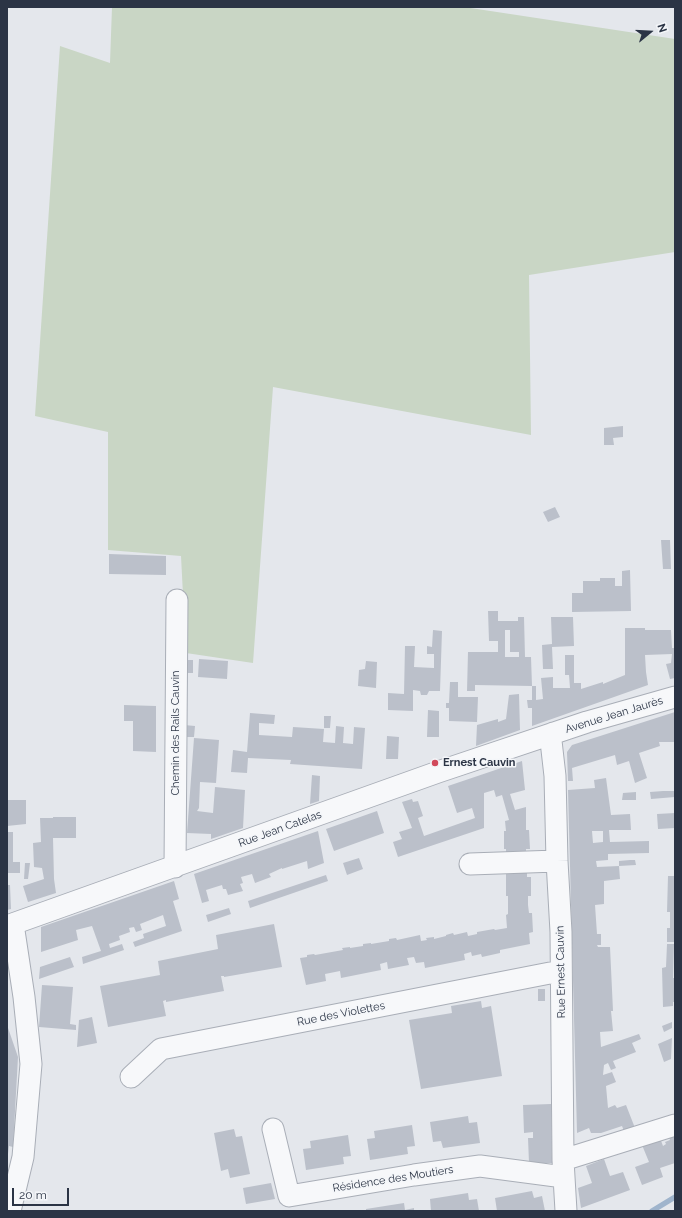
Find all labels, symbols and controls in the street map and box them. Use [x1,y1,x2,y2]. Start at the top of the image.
north arrow [630,12,670,52]
text: N [654,22,669,34]
street label: Chemin des Rails Cauvin [169,671,183,795]
street label: Avenue Jean Jaurès [564,694,664,736]
place label: Ernest Cauvin [443,756,515,770]
marker: Ernest Cauvin [430,758,440,768]
street label: Rue Jean Catelas [237,808,323,850]
street label: Rue Ernest Cauvin [554,925,568,1019]
street label: Rue des Violettes [296,999,386,1029]
street label: Résidence des Moutiers [332,1163,454,1195]
scale bar [14,1180,71,1206]
text: 20 m [19,1188,47,1202]

